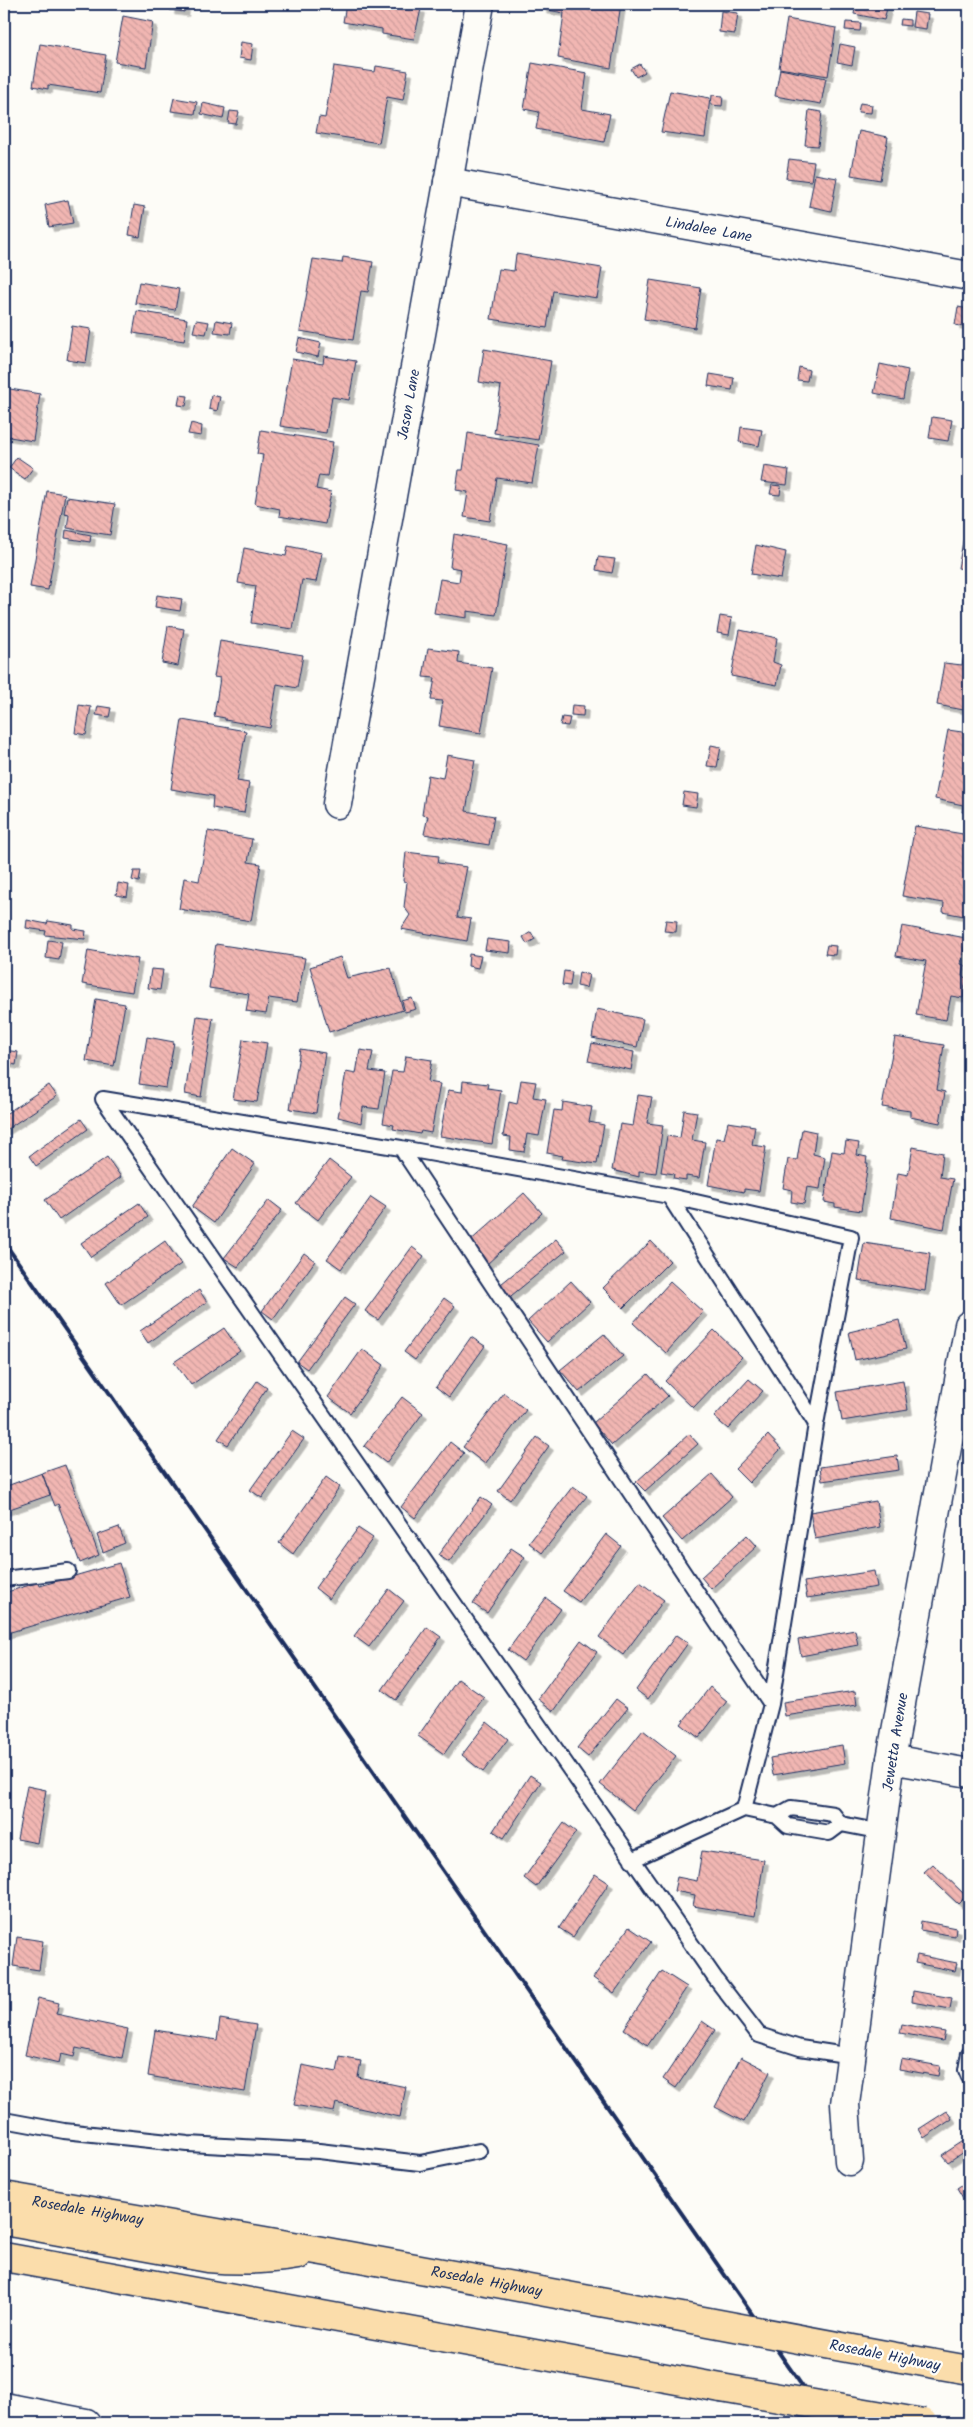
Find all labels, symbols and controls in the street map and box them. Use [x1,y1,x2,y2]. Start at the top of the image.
street label: Lindalee Lane [663,210,754,250]
street label: Jason Lane [391,367,428,442]
street label: Jewetta Avenue [876,1691,916,1793]
street label: Rosedale Highway [30,2190,146,2233]
street label: Rosedale Highway [429,2260,545,2304]
street label: Rosedale Highway [827,2333,943,2379]

